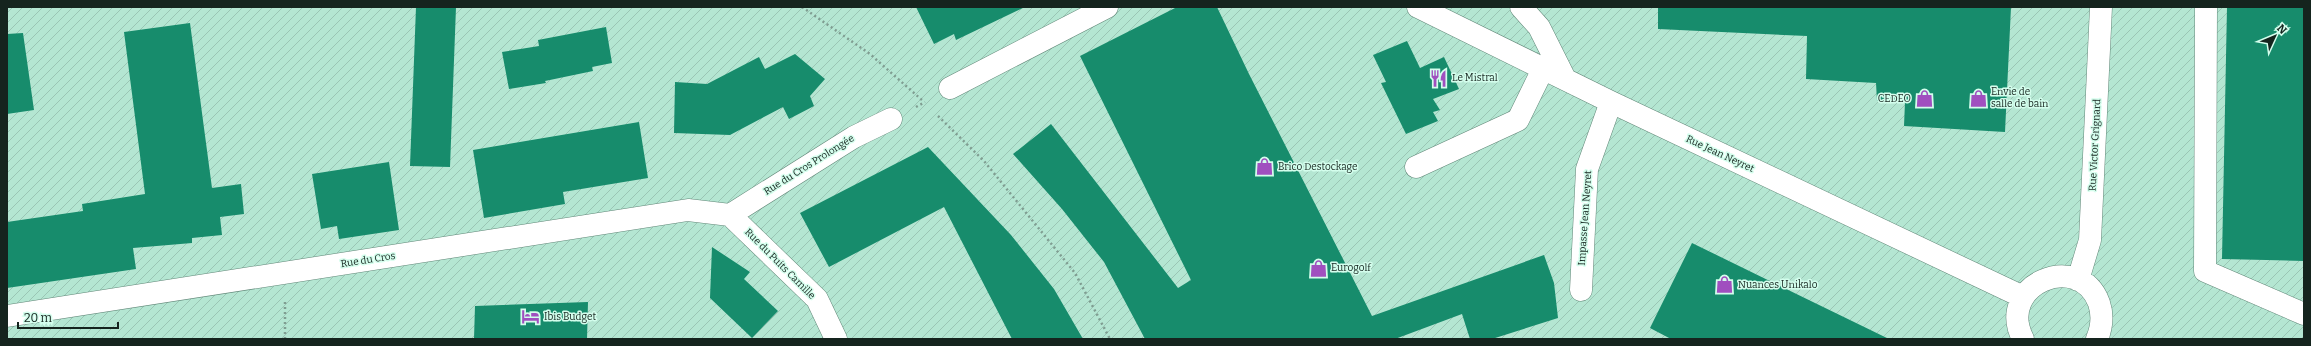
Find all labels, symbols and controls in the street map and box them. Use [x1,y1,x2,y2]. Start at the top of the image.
north arrow [2255,16,2295,56]
text: N [2274,22,2290,37]
restaurant icon: Le Mistral [1429,68,1449,88]
place label: Le Mistral [1452,72,1498,84]
place label: Envie de salle de bain [1991,86,2049,110]
shop icon: Envie de salle de bain [1968,88,1988,108]
shop icon: CEDEO [1914,89,1934,109]
place label: CEDEO [1878,93,1911,105]
street label: Rue Victor Grignard [2087,99,2103,191]
street label: Rue du Cros Prolongée [762,132,856,198]
street label: Rue Jean Neyret [1684,133,1756,175]
shop icon: Brico Destockage [1255,157,1275,177]
place label: Brico Destockage [1278,161,1358,173]
street label: Impasse Jean Neyret [1576,170,1594,266]
street label: Rue du Puits Camille [742,226,818,302]
street label: Rue du Cros [340,250,396,270]
shop icon: Eurogolf [1308,258,1328,278]
place label: Eurogolf [1331,262,1372,274]
shop icon: Nuances Unikalo [1715,275,1735,295]
place label: Nuances Unikalo [1738,279,1818,291]
scale bar [18,304,118,330]
hotel icon: Ibis Budget [521,307,541,327]
text: 20 m [24,311,53,325]
place label: Ibis Budget [544,311,596,323]

